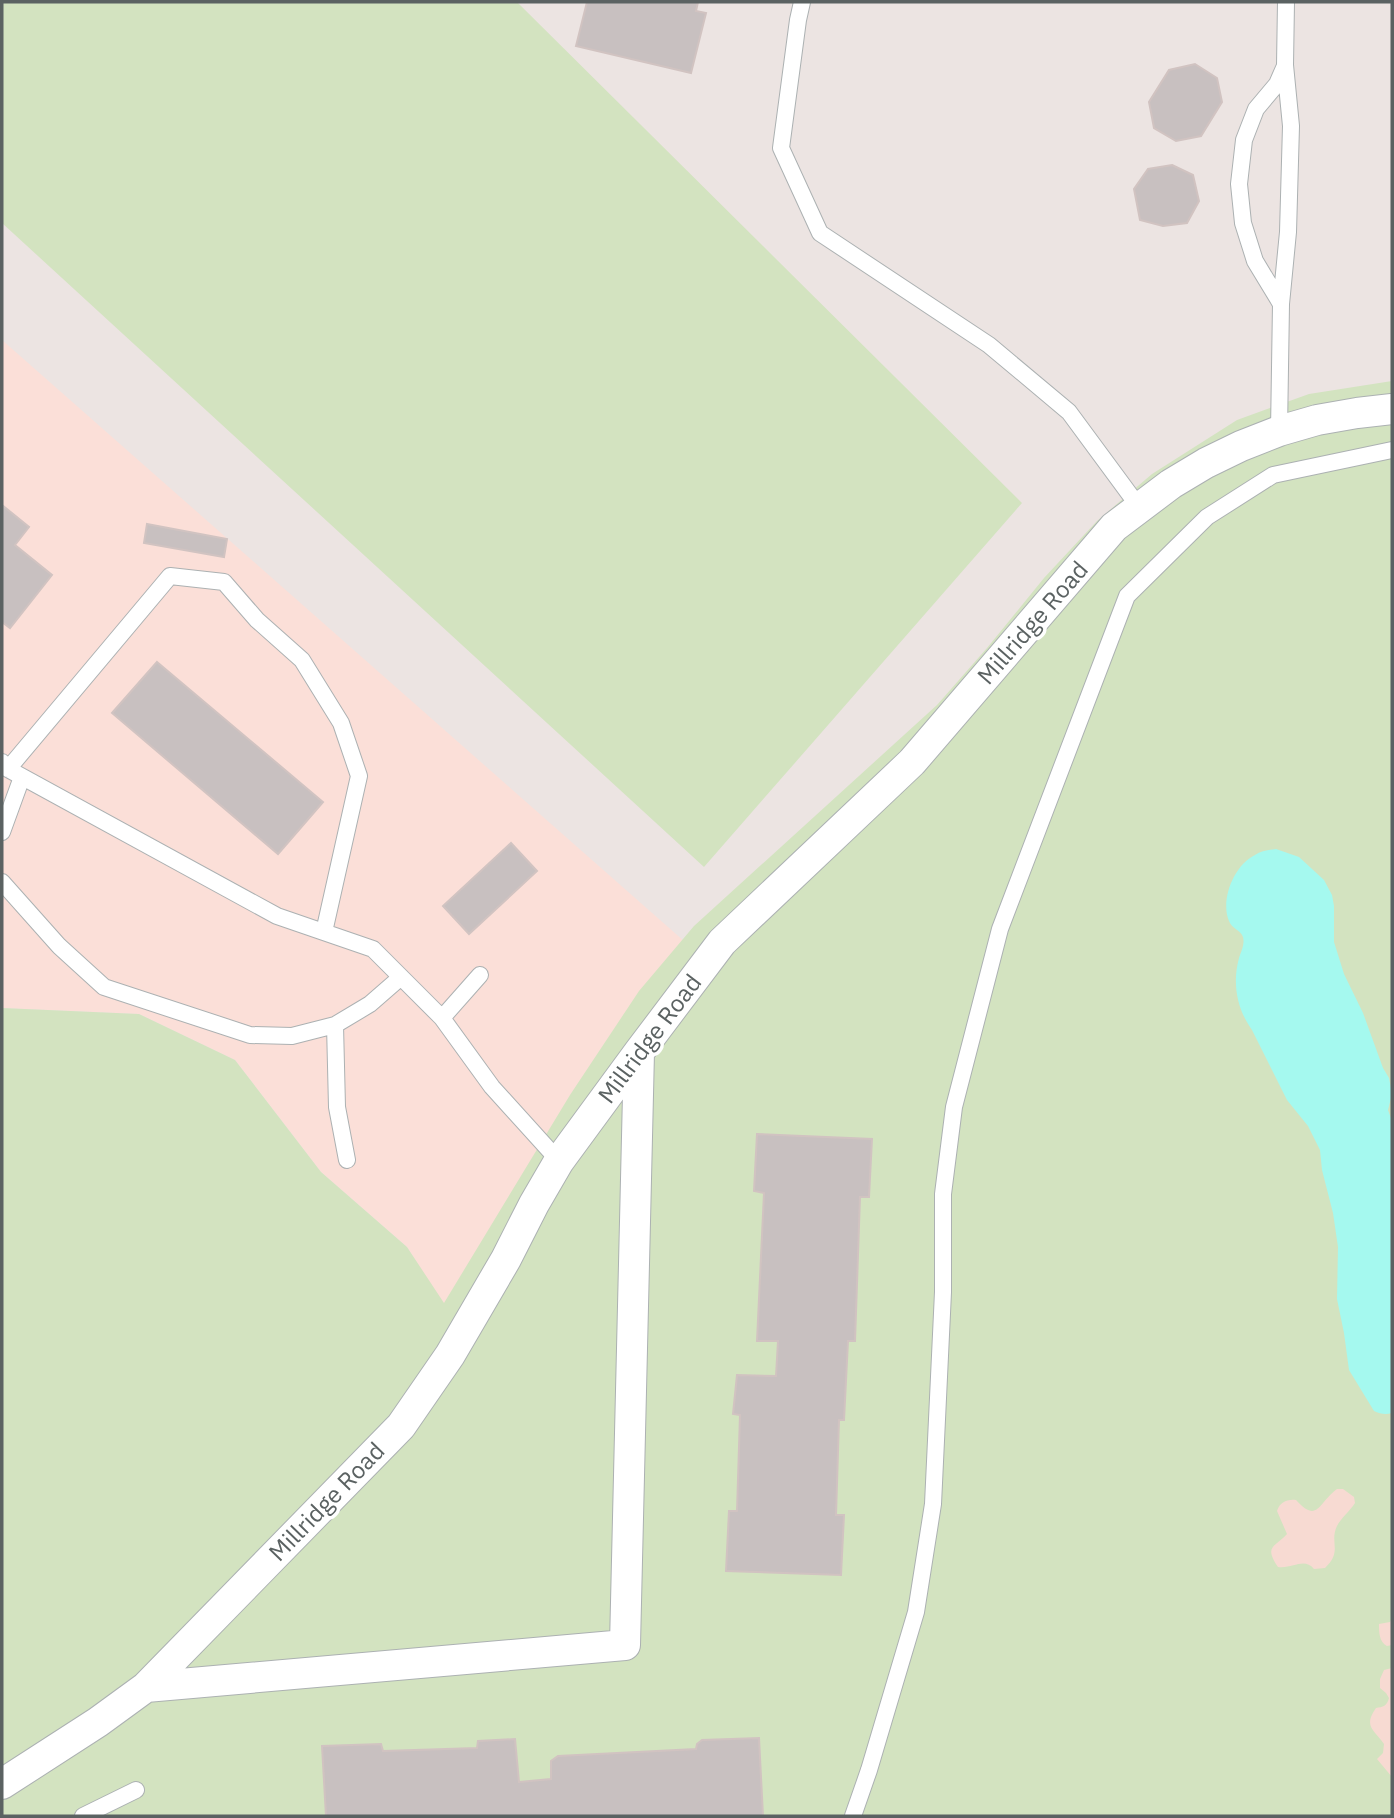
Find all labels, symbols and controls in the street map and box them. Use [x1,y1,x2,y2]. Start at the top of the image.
street label: Millridge Road [970,554,1095,691]
street label: Millridge Road [590,967,708,1109]
street label: Millridge Road [261,1435,391,1568]

